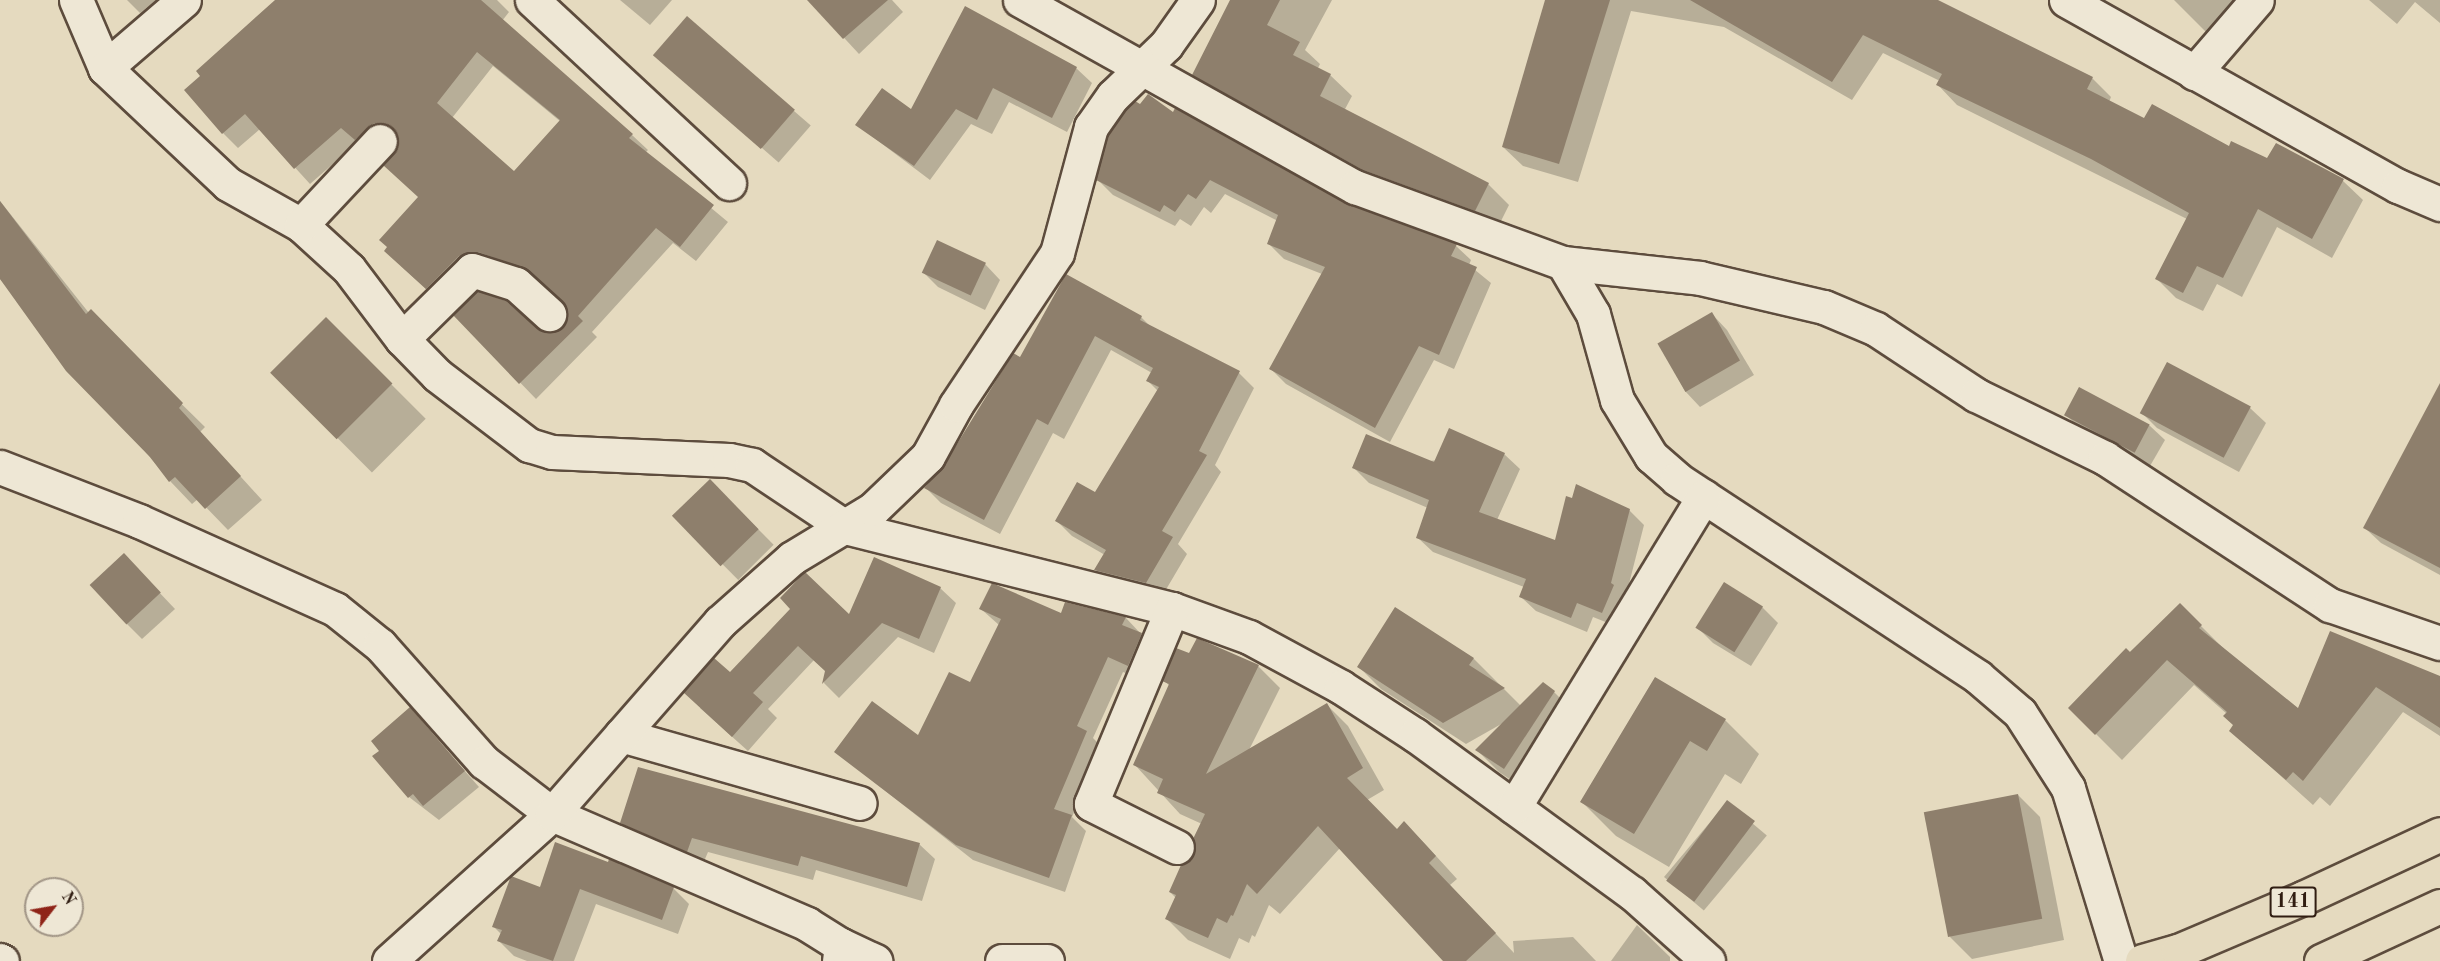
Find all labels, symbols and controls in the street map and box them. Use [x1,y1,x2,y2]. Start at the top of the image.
north arrow [24,877,84,937]
road number: 141 [2269,885,2317,919]
text: N [58,889,78,908]

